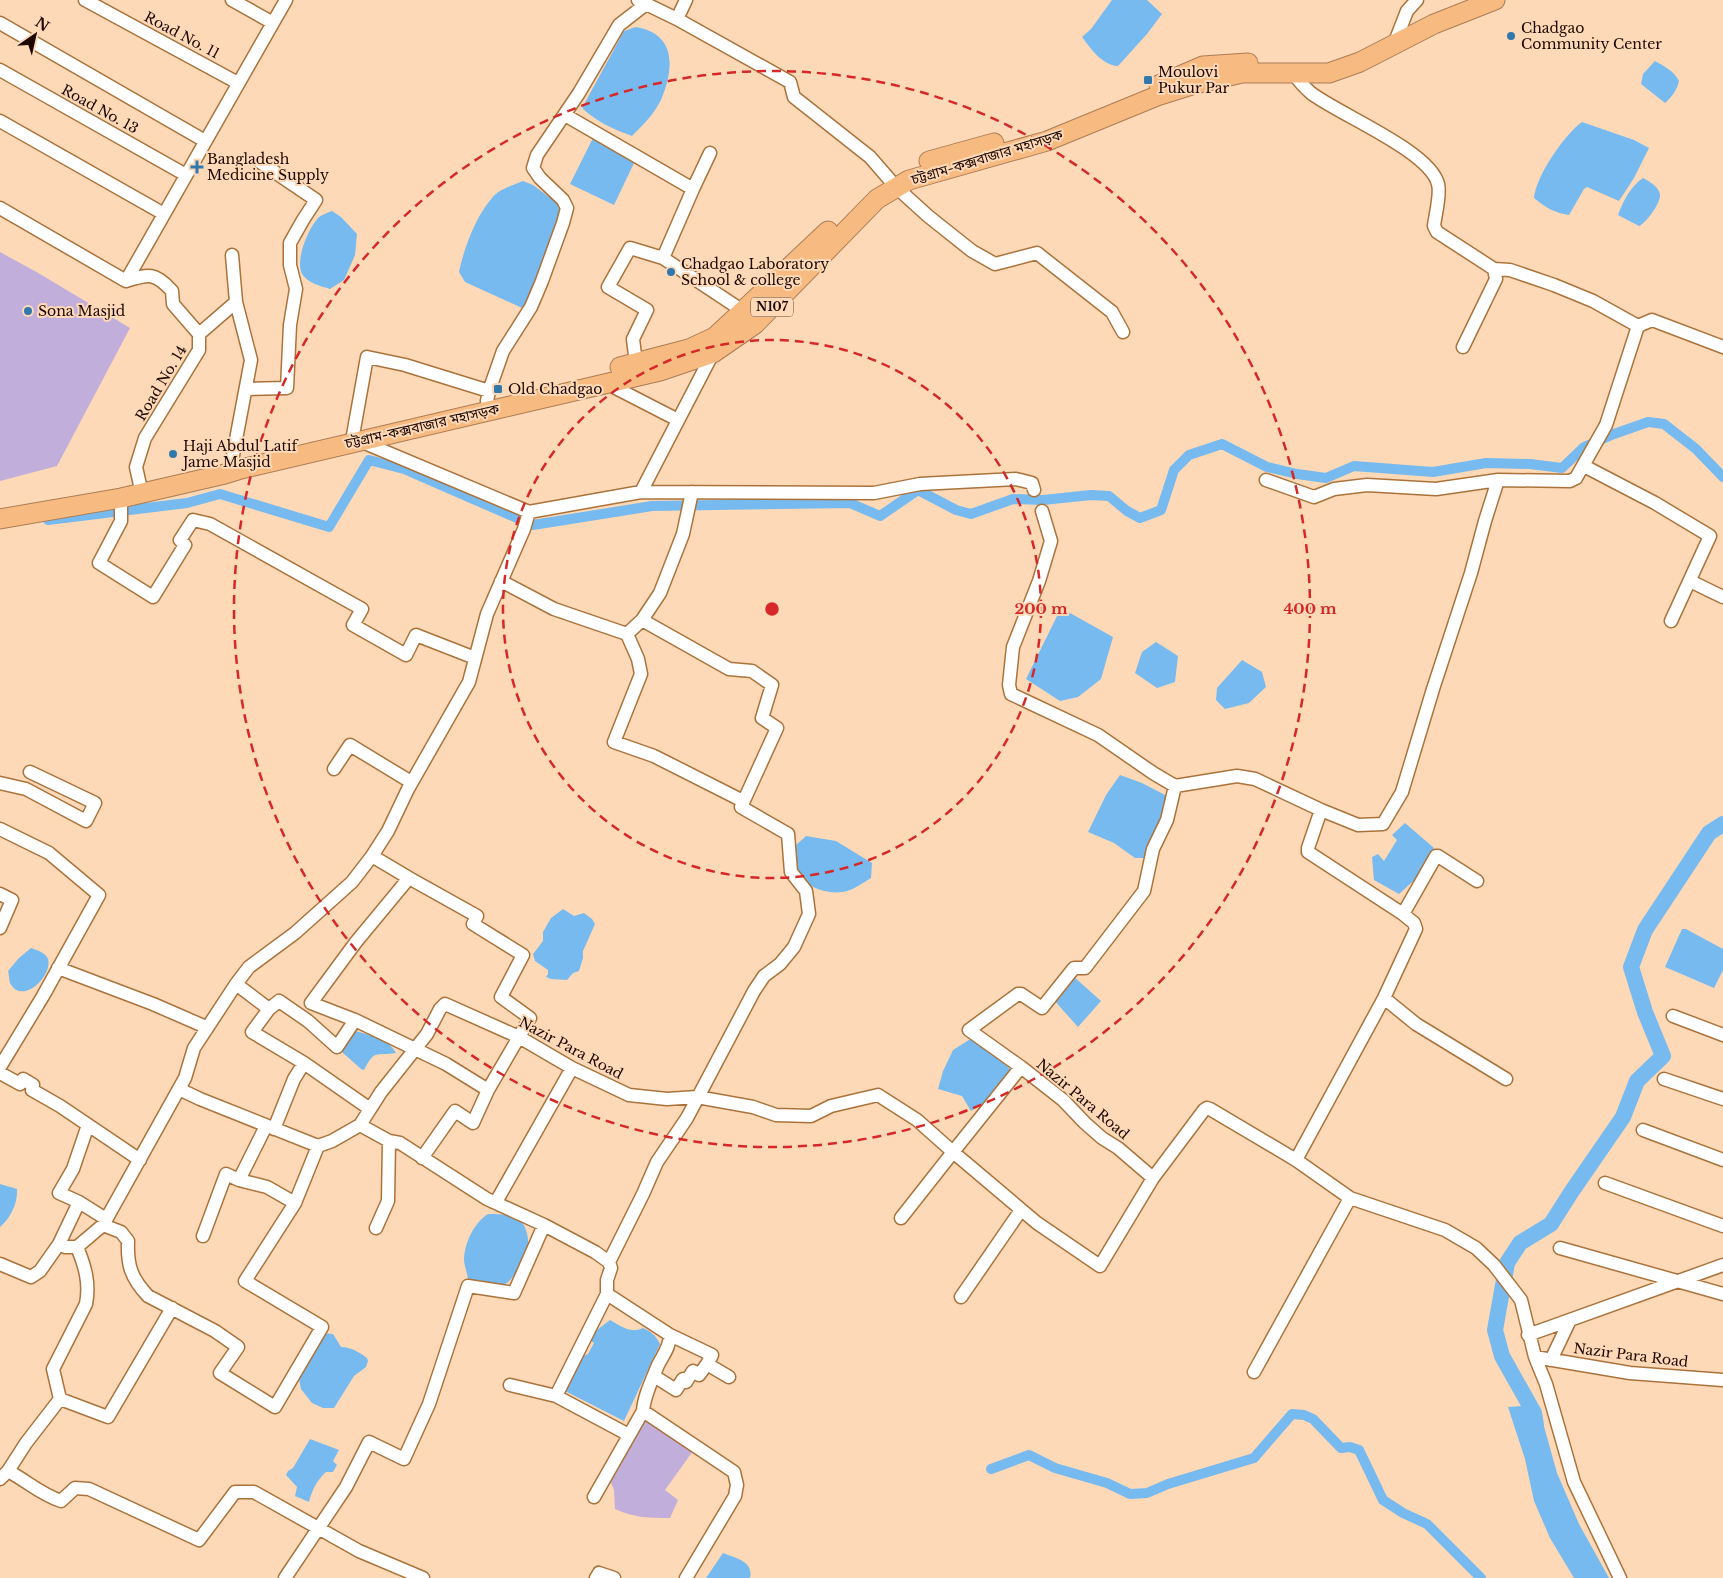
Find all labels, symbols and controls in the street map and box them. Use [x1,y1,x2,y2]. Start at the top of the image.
street label: Road No. 11 [141,8,223,62]
north arrow [10,10,60,60]
text: N [32,13,53,35]
place label: Chadgao Community Center [1521,19,1662,53]
marker: Chadgao Community Center [1505,30,1517,42]
place label: Moulovi Pukur Par [1158,63,1230,97]
marker: Moulovi Pukur Par [1142,74,1154,86]
street label: Road No. 13 [58,80,142,138]
street label: চট্টগ্রাম-কক্সবাজার মহাসড়ক [908,125,1066,189]
place label: Bangladesh Medicine Supply [207,150,329,184]
marker: Bangladesh Medicine Supply [191,161,203,173]
place label: Chadgao Laboratory School & college [681,255,829,289]
marker: Chadgao Laboratory School & college [665,266,677,278]
road number: N107 [751,298,793,316]
place label: Sona Masjid [38,302,126,320]
marker: Sona Masjid [22,305,34,317]
street label: Road No. 14 [131,342,191,424]
place label: Old Chadgao [508,380,602,398]
marker: Old Chadgao [492,383,504,395]
street label: চট্টগ্রাম-কক্সবাজার মহাসড়ক [342,399,502,453]
place label: Haji Abdul Latif Jame Masjid [181,437,300,471]
marker: Haji Abdul Latif Jame Masjid [167,448,179,460]
text: 200 m [1015,599,1068,618]
text: 400 m [1283,599,1337,618]
centre of rings [763,600,781,618]
street label: Nazir Para Road [516,1013,627,1083]
street label: Nazir Para Road [1033,1055,1133,1143]
street label: Nazir Para Road [1573,1339,1690,1371]

